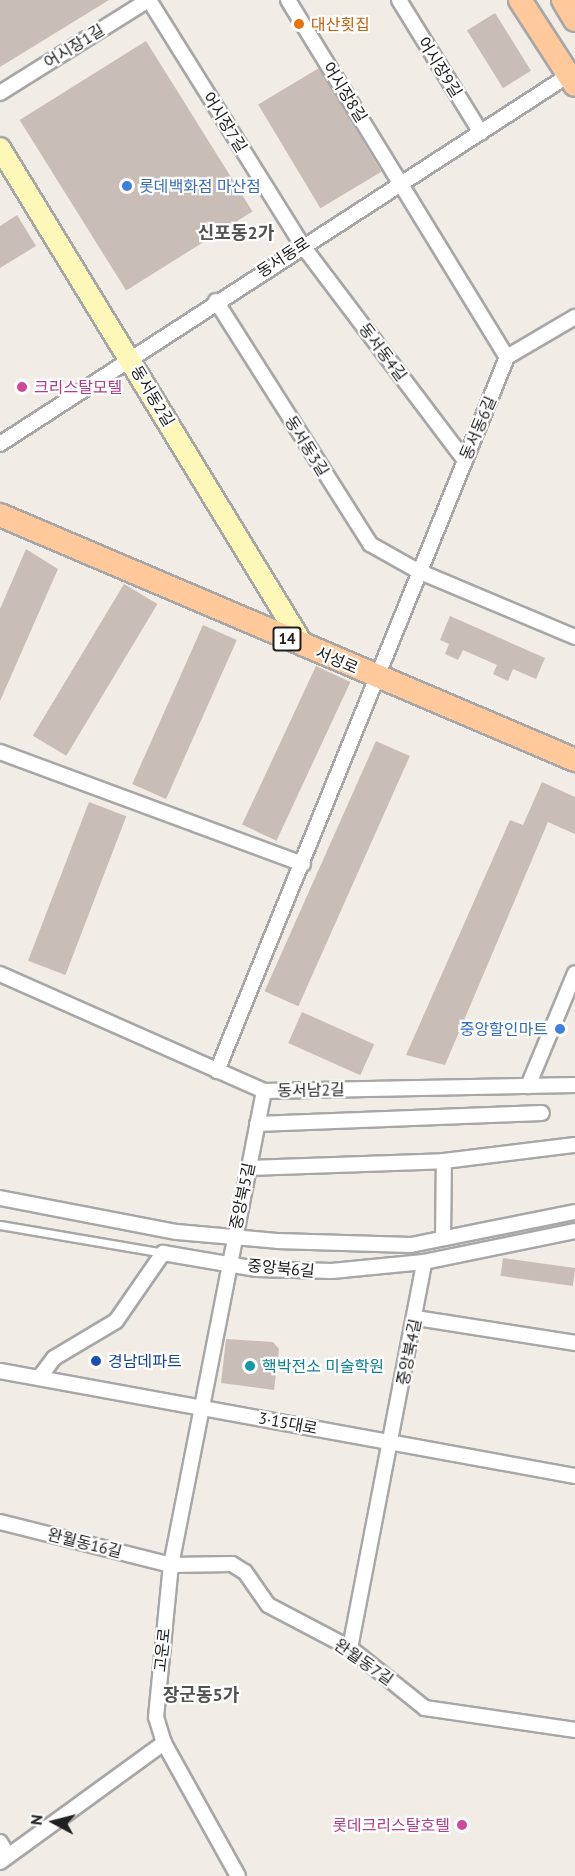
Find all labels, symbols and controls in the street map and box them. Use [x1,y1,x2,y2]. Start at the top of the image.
place label: 대산횟집 [311,14,370,34]
marker: 대산횟집 [292,17,306,31]
street label: 어시장1길 [40,20,108,72]
street label: 어시장9길 [414,33,466,101]
street label: 어시장8길 [319,58,371,126]
street label: 어시장7길 [199,88,251,156]
place label: 롯데백화점 마산점 [139,176,261,196]
marker: 롯데백화점 마산점 [120,179,134,193]
district label: 신포동2가 [198,222,274,244]
street label: 동서동로 [253,233,313,281]
street label: 동서동4길 [355,319,411,385]
street label: 동서동2길 [127,362,179,430]
place label: 크리스탈모텔 [34,377,122,397]
marker: 크리스탈모텔 [15,380,29,394]
street label: 동서동6길 [456,393,500,463]
street label: 동서동3길 [281,412,333,480]
road number: 14 [272,627,302,651]
street label: 서성로 [313,643,361,677]
place label: 중앙할인마트 [460,1019,548,1039]
marker: 중앙할인마트 [553,1022,567,1036]
street label: 동서남2길 [277,1080,345,1100]
street label: 중앙북5길 [226,1161,258,1231]
street label: 중앙북6길 [246,1255,316,1281]
street label: 중앙북4길 [393,1317,425,1387]
place label: 경남데파트 [108,1351,182,1371]
marker: 경남데파트 [89,1354,103,1368]
place label: 핵박전소 미술학원 [262,1356,384,1376]
marker: 핵박전소 미술학원 [243,1359,257,1373]
street label: 3·15대로 [257,1408,319,1438]
street label: 완월동16길 [46,1524,124,1562]
street label: 고운로 [150,1627,174,1673]
street label: 완월동7길 [331,1635,397,1689]
district label: 장군동5가 [163,1684,239,1706]
north arrow [24,1792,84,1852]
text: N [26,1813,47,1826]
place label: 롯데크리스탈호텔 [332,1815,450,1835]
marker: 롯데크리스탈호텔 [455,1818,469,1832]

